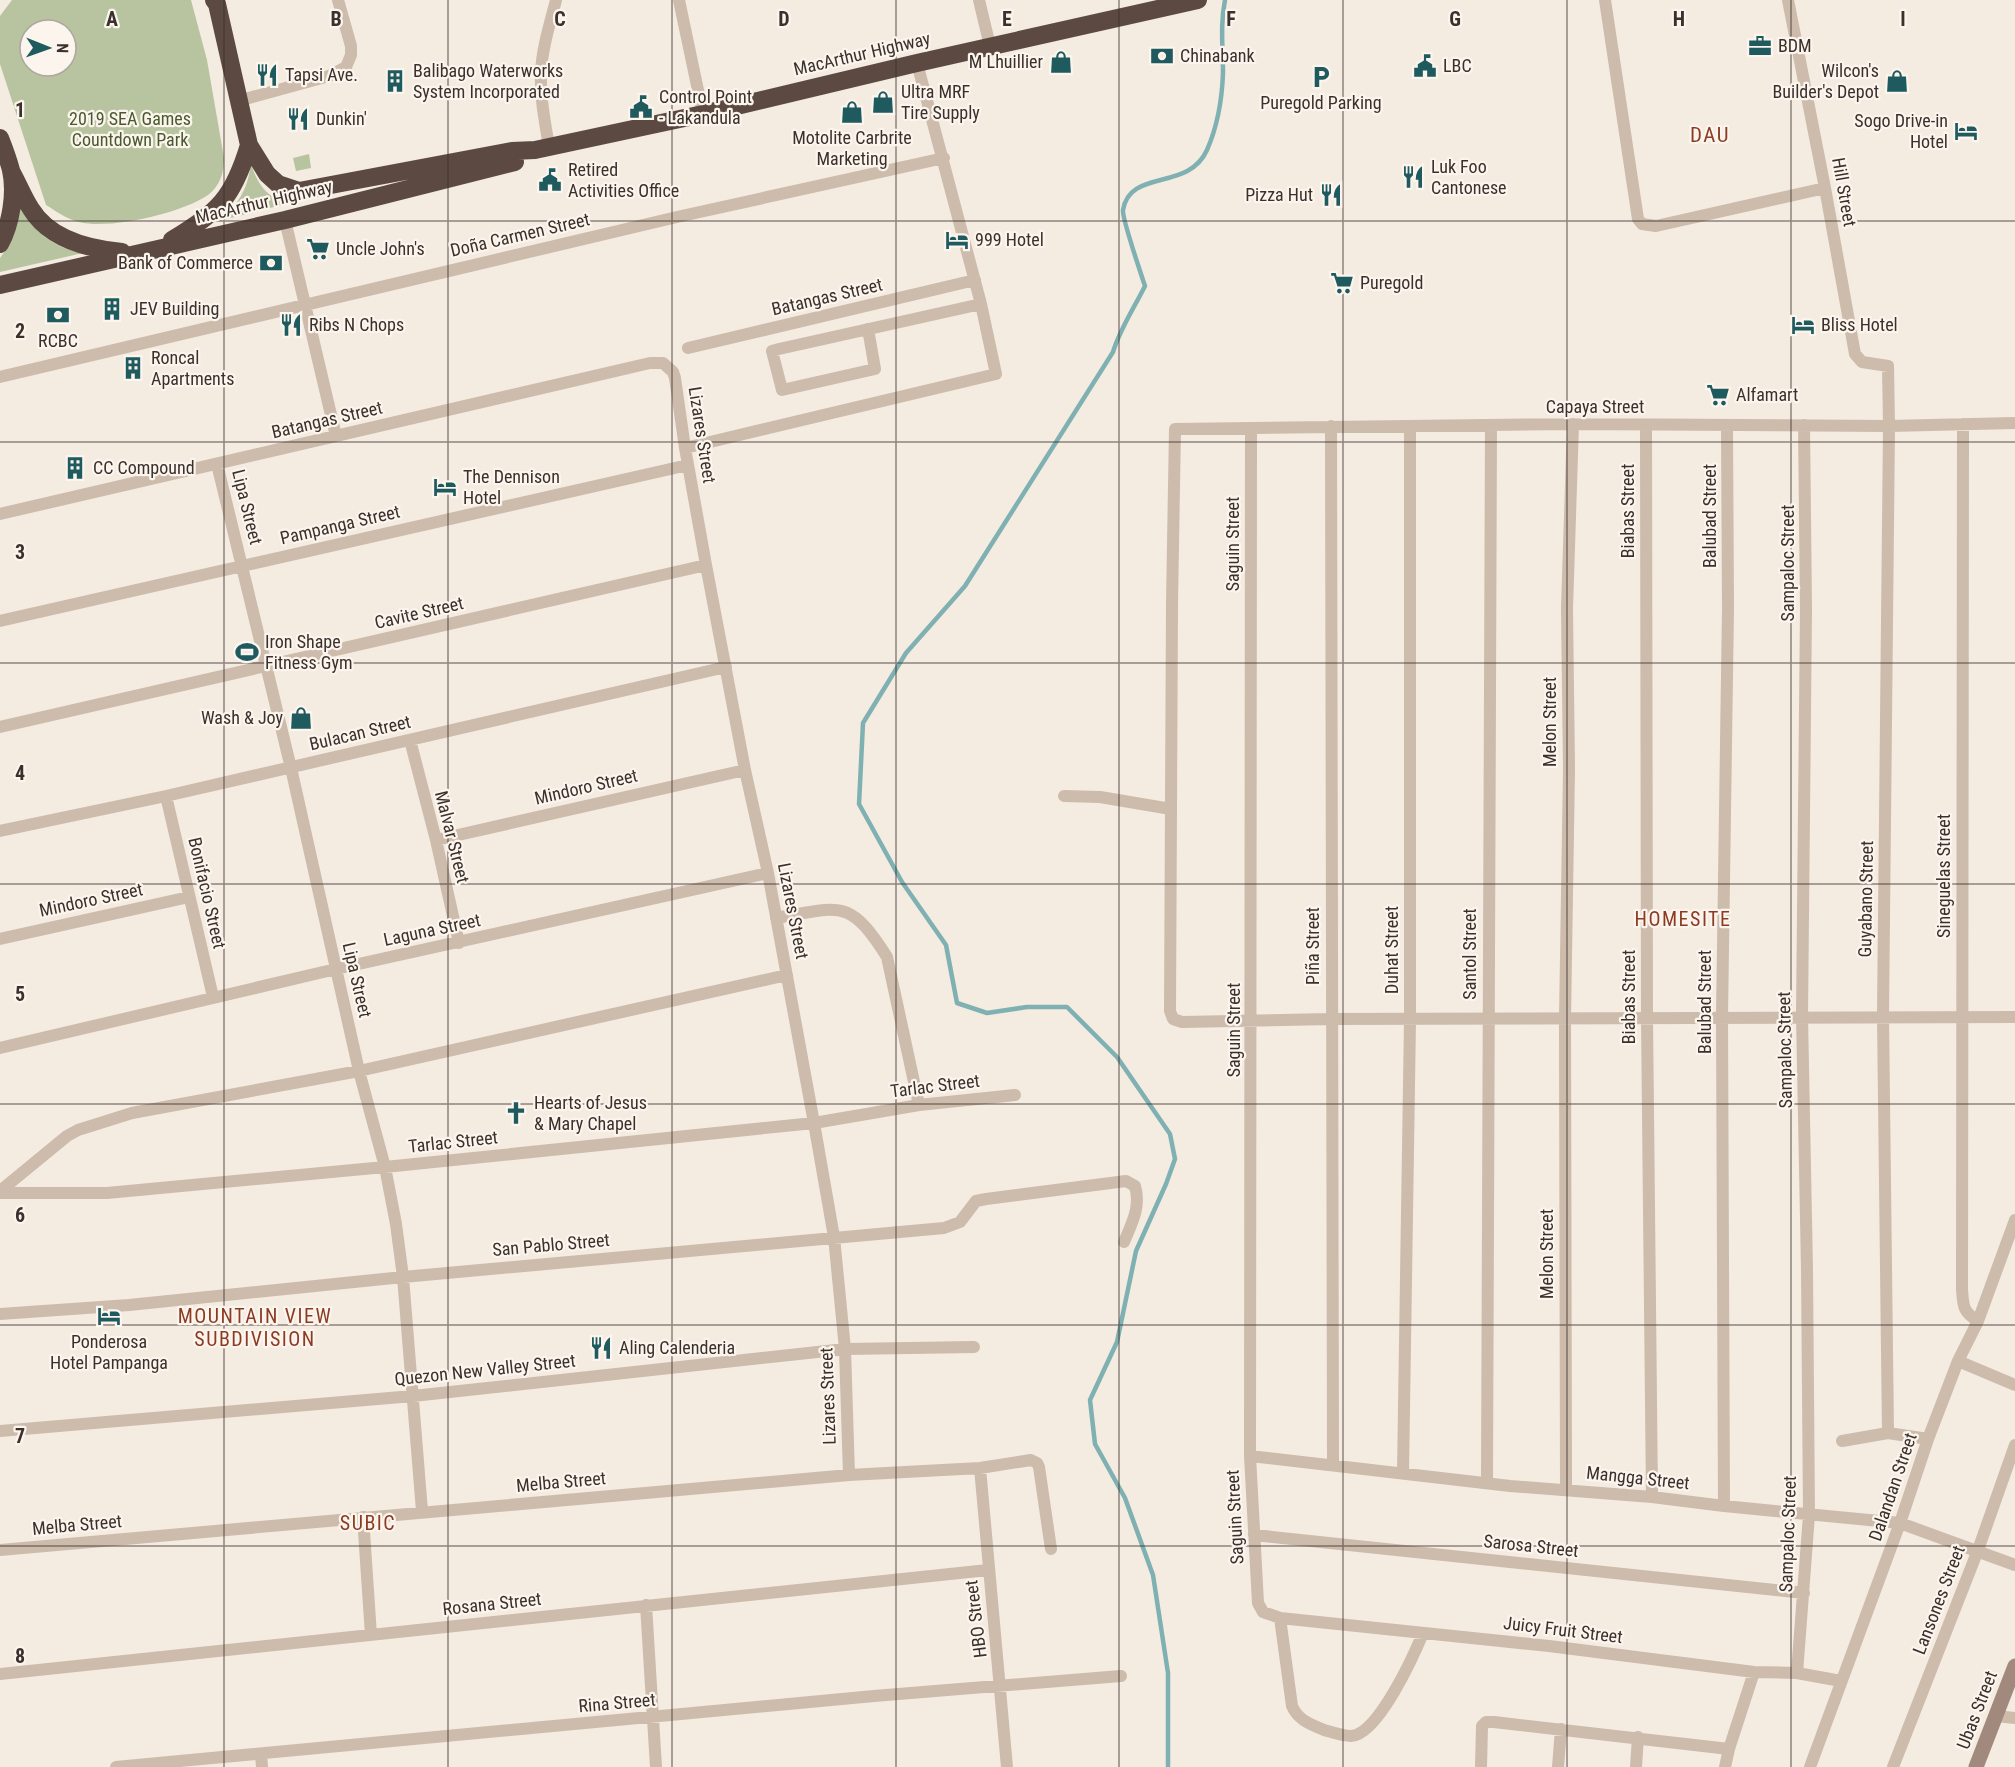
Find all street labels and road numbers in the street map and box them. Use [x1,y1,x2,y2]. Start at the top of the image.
street label: MacArthur Highway [791,27,933,79]
street label: Hill Street [1828,156,1861,228]
street label: MacArthur Highway [193,175,335,227]
street label: Doña Carmen Street [448,208,591,261]
street label: Batangas Street [769,274,884,319]
street label: Lizares Street [684,385,720,485]
street label: Capaya Street [1546,396,1644,417]
street label: Batangas Street [269,397,384,442]
street label: Biabas Street [1617,464,1638,558]
street label: Balubad Street [1699,464,1720,568]
street label: Lipa Street [228,467,267,547]
street label: Saguin Street [1222,497,1243,591]
street label: Pampanga Street [278,501,402,548]
street label: Sampaloc Street [1777,505,1798,621]
street label: Cavite Street [372,592,465,633]
street label: Melon Street [1539,677,1560,767]
street label: Bulacan Street [307,711,413,754]
street label: Mindoro Street [532,764,639,809]
street label: Malvar Street [431,789,474,885]
street label: Sineguelas Street [1933,814,1954,938]
street label: Bonifacio Street [184,835,231,951]
street label: Guyabano Street [1854,840,1877,958]
street label: Lizares Street [774,861,813,961]
street label: Mindoro Street [37,878,144,921]
street label: Duhat Street [1381,906,1402,994]
street label: Piña Street [1302,907,1323,985]
street label: Santol Street [1459,908,1480,1000]
street label: Laguna Street [382,909,482,950]
street label: Lipa Street [339,940,376,1020]
street label: Biabas Street [1618,950,1639,1044]
street label: Balubad Street [1694,950,1715,1054]
street label: Saguin Street [1223,983,1244,1077]
street label: Sampaloc Street [1773,991,1796,1109]
street label: Tarlac Street [889,1070,981,1101]
street label: Tarlac Street [407,1126,499,1157]
street label: Melon Street [1536,1209,1557,1299]
street label: San Pablo Street [491,1229,610,1260]
street label: Lizares Street [815,1347,840,1445]
street label: Quezon New Valley Street [393,1350,576,1389]
street label: Dalandan Street [1864,1430,1921,1544]
street label: Mangga Street [1585,1462,1691,1493]
street label: Melba Street [515,1467,607,1496]
street label: Saguin Street [1222,1469,1247,1565]
street label: Sampaloc Street [1775,1475,1800,1593]
street label: Melba Street [31,1510,123,1539]
street label: Sarosa Street [1482,1530,1580,1561]
street label: Lansones Street [1908,1542,1969,1657]
street label: HBO Street [960,1579,991,1659]
street label: Rosana Street [442,1588,542,1619]
street label: Juicy Fruit Street [1502,1612,1624,1647]
street label: Ubas Street [1952,1668,2001,1752]
street label: Rina Street [578,1689,656,1716]

